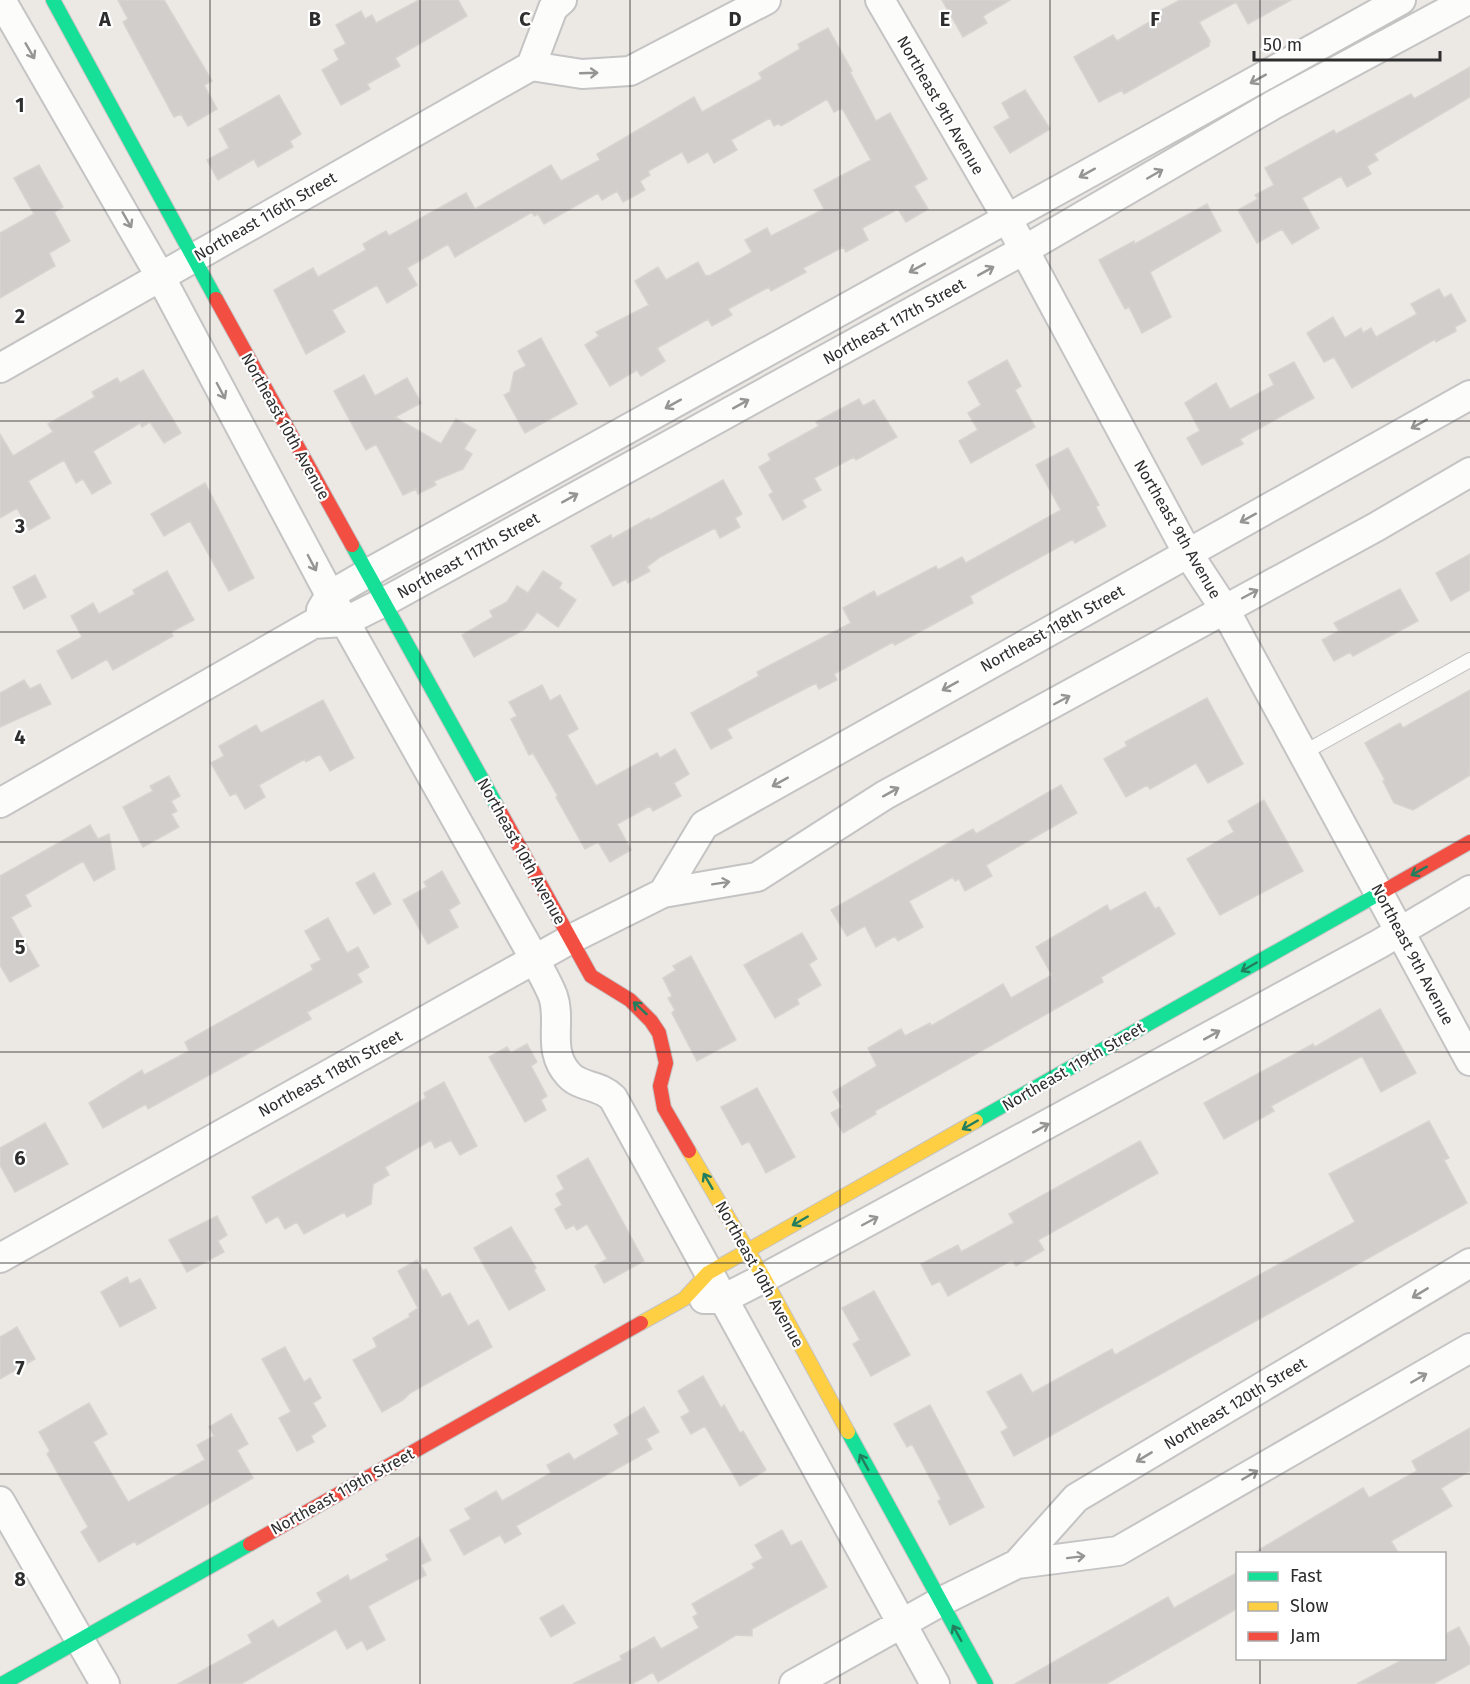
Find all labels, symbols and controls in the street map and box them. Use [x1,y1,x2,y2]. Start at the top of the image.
text: A [98,7,112,31]
text: B [309,7,321,31]
text: C [519,7,531,31]
text: D [728,7,742,31]
text: E [940,7,950,31]
text: F [1150,7,1160,31]
scale bar [1254,24,1440,62]
street label: Northeast 9th Avenue [893,32,988,178]
text: 50 m [1263,34,1302,56]
one-way arrow [24,42,36,59]
one-way arrow [579,67,599,79]
one-way arrow [1250,73,1267,85]
text: 1 [15,93,25,117]
one-way arrow [1147,167,1164,179]
street label: Northeast 116th Street [191,168,340,265]
one-way arrow [1079,168,1097,179]
one-way arrow [121,211,133,228]
one-way arrow [909,262,926,274]
one-way arrow [977,265,995,276]
street label: Northeast 117th Street [820,274,969,368]
text: 2 [15,304,25,328]
street label: Northeast 10th Avenue [237,350,334,503]
one-way arrow [216,381,227,399]
one-way arrow [665,398,682,410]
one-way arrow [732,398,749,410]
one-way arrow [1411,419,1428,431]
street label: Northeast 9th Avenue [1130,456,1225,602]
one-way arrow [561,492,579,503]
street label: Northeast 117th Street [394,508,543,602]
one-way arrow [1240,513,1258,524]
text: 3 [14,514,25,538]
one-way arrow [306,554,318,571]
street label: Northeast 118th Street [977,581,1128,676]
one-way arrow [1241,588,1259,599]
one-way arrow [942,680,959,692]
one-way arrow [1053,694,1070,706]
text: 4 [14,725,26,749]
street label: Northeast 10th Avenue [473,775,570,928]
one-way arrow [772,777,790,788]
one-way arrow [882,786,899,798]
one-way arrow [1411,865,1428,877]
one-way arrow [710,877,730,888]
street label: Northeast 9th Avenue [1367,880,1458,1028]
text: 5 [15,935,26,959]
one-way arrow [1241,961,1258,973]
one-way arrow [632,1001,647,1016]
street label: Northeast 119th Street [999,1018,1148,1115]
street label: Northeast 118th Street [255,1026,406,1121]
one-way arrow [1203,1029,1221,1040]
one-way arrow [962,1119,979,1131]
one-way arrow [1032,1122,1050,1133]
text: 6 [14,1146,26,1170]
one-way arrow [701,1173,713,1190]
street label: Northeast 10th Avenue [711,1198,808,1351]
one-way arrow [792,1215,809,1227]
one-way arrow [860,1215,878,1226]
one-way arrow [1412,1287,1429,1299]
street label: Northeast 120th Street [1161,1353,1310,1453]
text: 7 [15,1356,25,1380]
one-way arrow [1410,1372,1427,1384]
street label: Northeast 119th Street [267,1444,417,1539]
one-way arrow [1136,1452,1153,1464]
one-way arrow [858,1453,869,1471]
one-way arrow [1241,1469,1258,1481]
one-way arrow [1065,1551,1085,1562]
legend [1236,1552,1446,1660]
text: Fast [1290,1565,1323,1587]
text: 8 [14,1567,26,1591]
text: Slow [1290,1595,1329,1617]
one-way arrow [951,1625,963,1642]
text: Jam [1290,1625,1321,1647]

